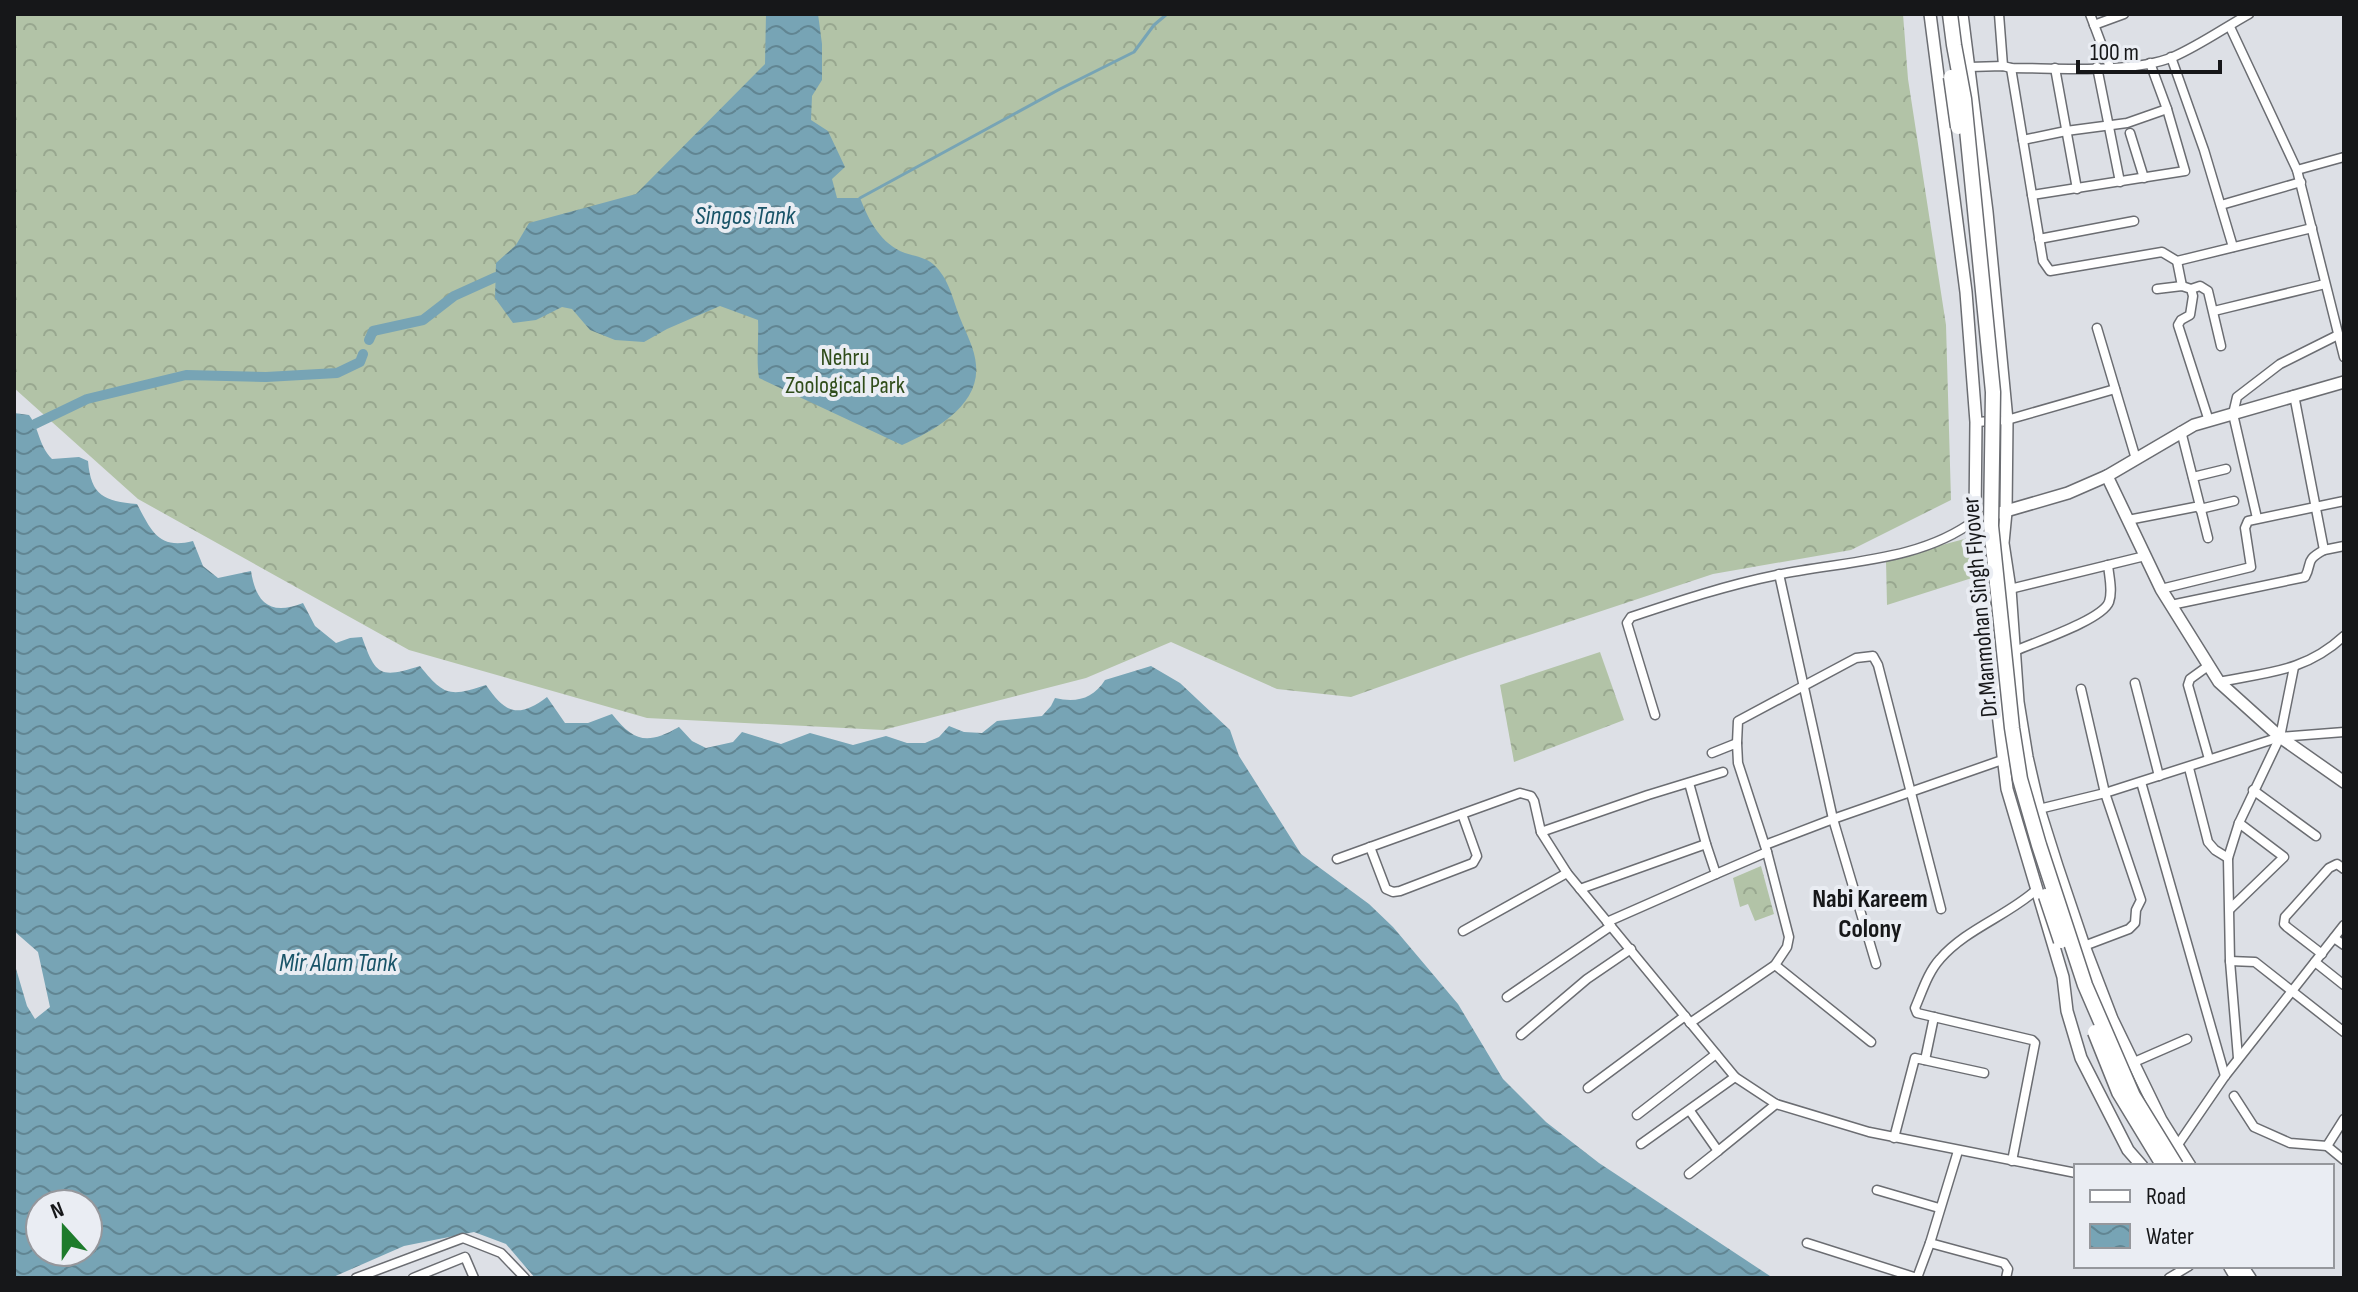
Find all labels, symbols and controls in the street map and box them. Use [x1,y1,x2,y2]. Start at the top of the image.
scale bar [2078,24,2220,74]
text: 100 m [2090,38,2139,67]
water label: Singos Tank [695,201,797,232]
park label: Nehru Zoological Park [785,343,905,400]
street label: Dr.Manmohan Singh Flyover [1956,495,2004,719]
district label: Nabi Kareem Colony [1812,884,1928,945]
water label: Mir Alam Tank [279,948,398,979]
legend [2074,1164,2334,1268]
text: Road [2146,1182,2186,1211]
north arrow [24,1188,104,1268]
text: N [47,1196,68,1225]
text: Water [2146,1222,2194,1251]

